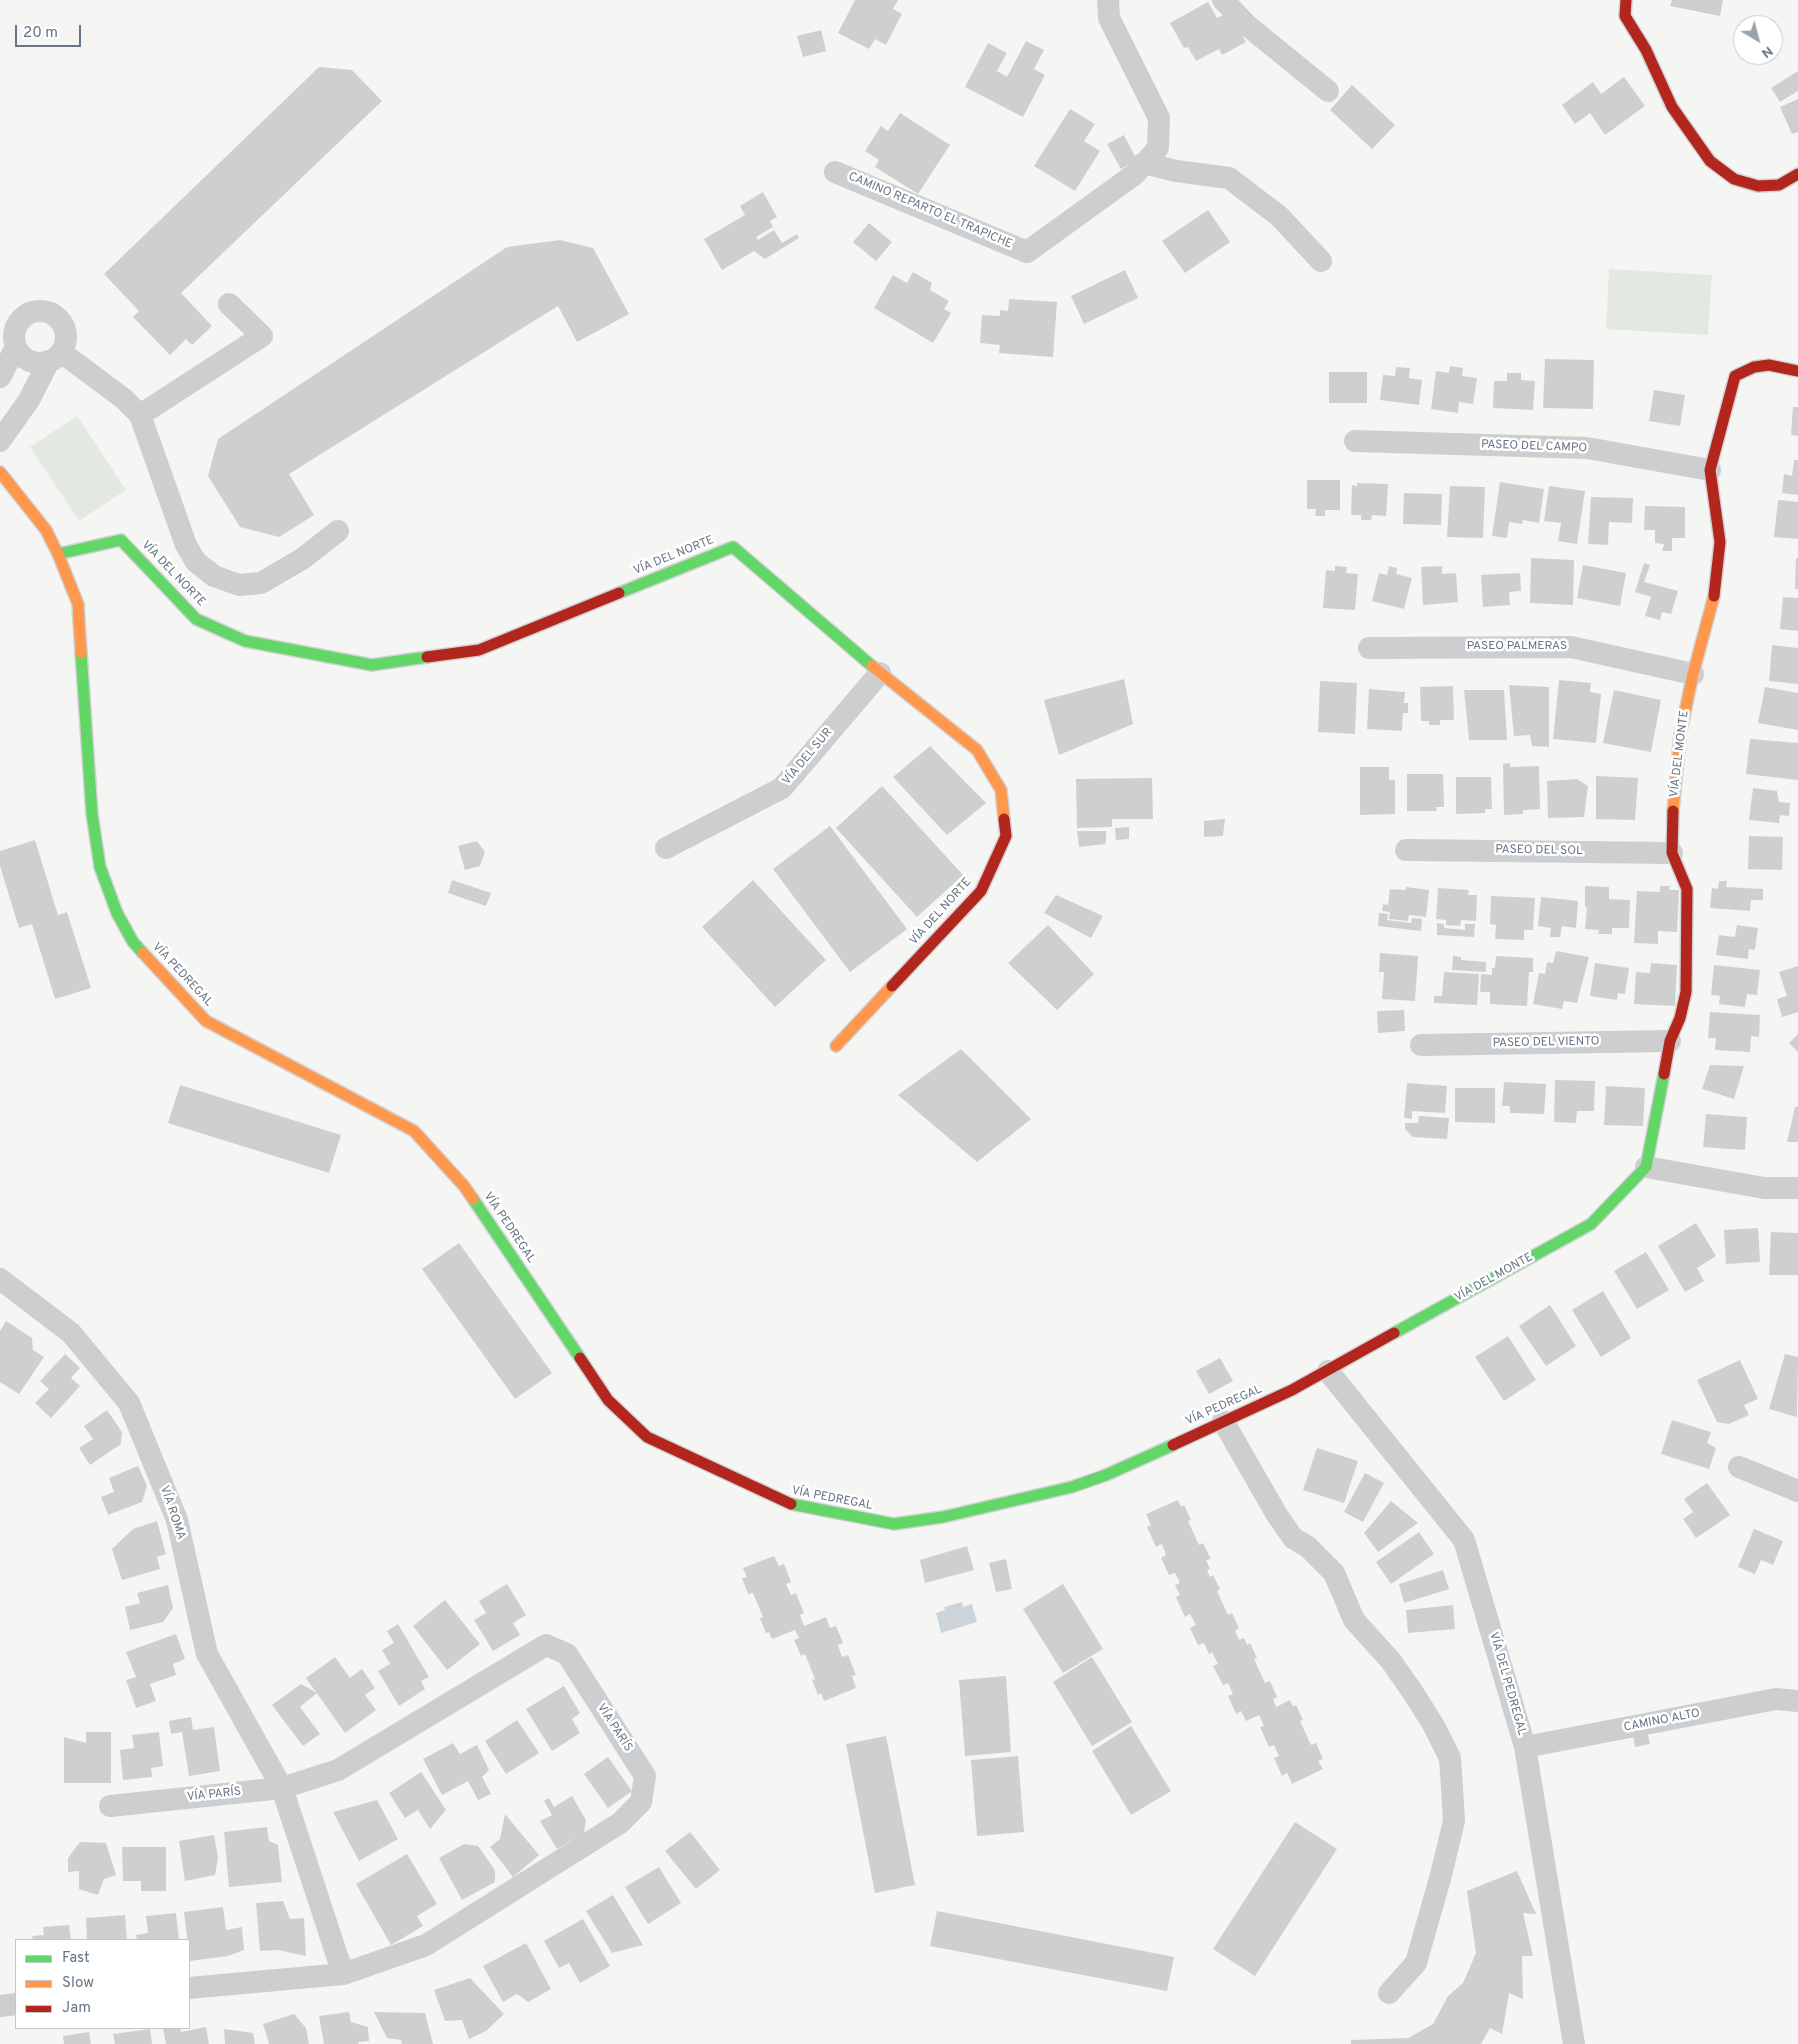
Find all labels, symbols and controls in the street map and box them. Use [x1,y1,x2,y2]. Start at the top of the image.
scale bar [18,15,84,47]
north arrow [1733,15,1783,65]
text: 20 m [23,24,58,43]
text: N [1758,42,1776,61]
street label: CAMINO REPARTO EL TRAPICHE [846,170,1014,252]
street label: PASEO DEL CAMPO [1481,438,1587,456]
street label: VÍA DEL NORTE [632,533,716,579]
street label: VÍA DEL NORTE [138,538,208,610]
street label: PASEO PALMERAS [1467,640,1567,654]
street label: VÍA DEL MONTE [1668,710,1692,798]
street label: VÍA DEL SUR [780,726,836,788]
street label: PASEO DEL SOL [1495,843,1583,859]
street label: VÍA DEL NORTE [907,875,975,949]
street label: VÍA PEDREGAL [149,940,215,1010]
street label: PASEO DEL VIENTO [1493,1035,1599,1051]
street label: VÍA PEDREGAL [480,1190,538,1266]
street label: VÍA DEL MONTE [1452,1251,1536,1305]
street label: VÍA PEDREGAL [1184,1383,1264,1429]
street label: VÍA ROMA [156,1484,188,1542]
street label: VÍA PEDREGAL [790,1484,874,1514]
street label: VÍA DEL PEDREGAL [1485,1631,1529,1737]
street label: VÍA PARÍS [593,1701,635,1755]
street label: CAMINO ALTO [1623,1707,1701,1735]
street label: VÍA PARÍS [186,1785,242,1805]
legend [15,1939,190,2029]
text: Fast [62,1949,90,1968]
text: Slow [62,1974,94,1993]
text: Jam [62,1999,91,2018]

